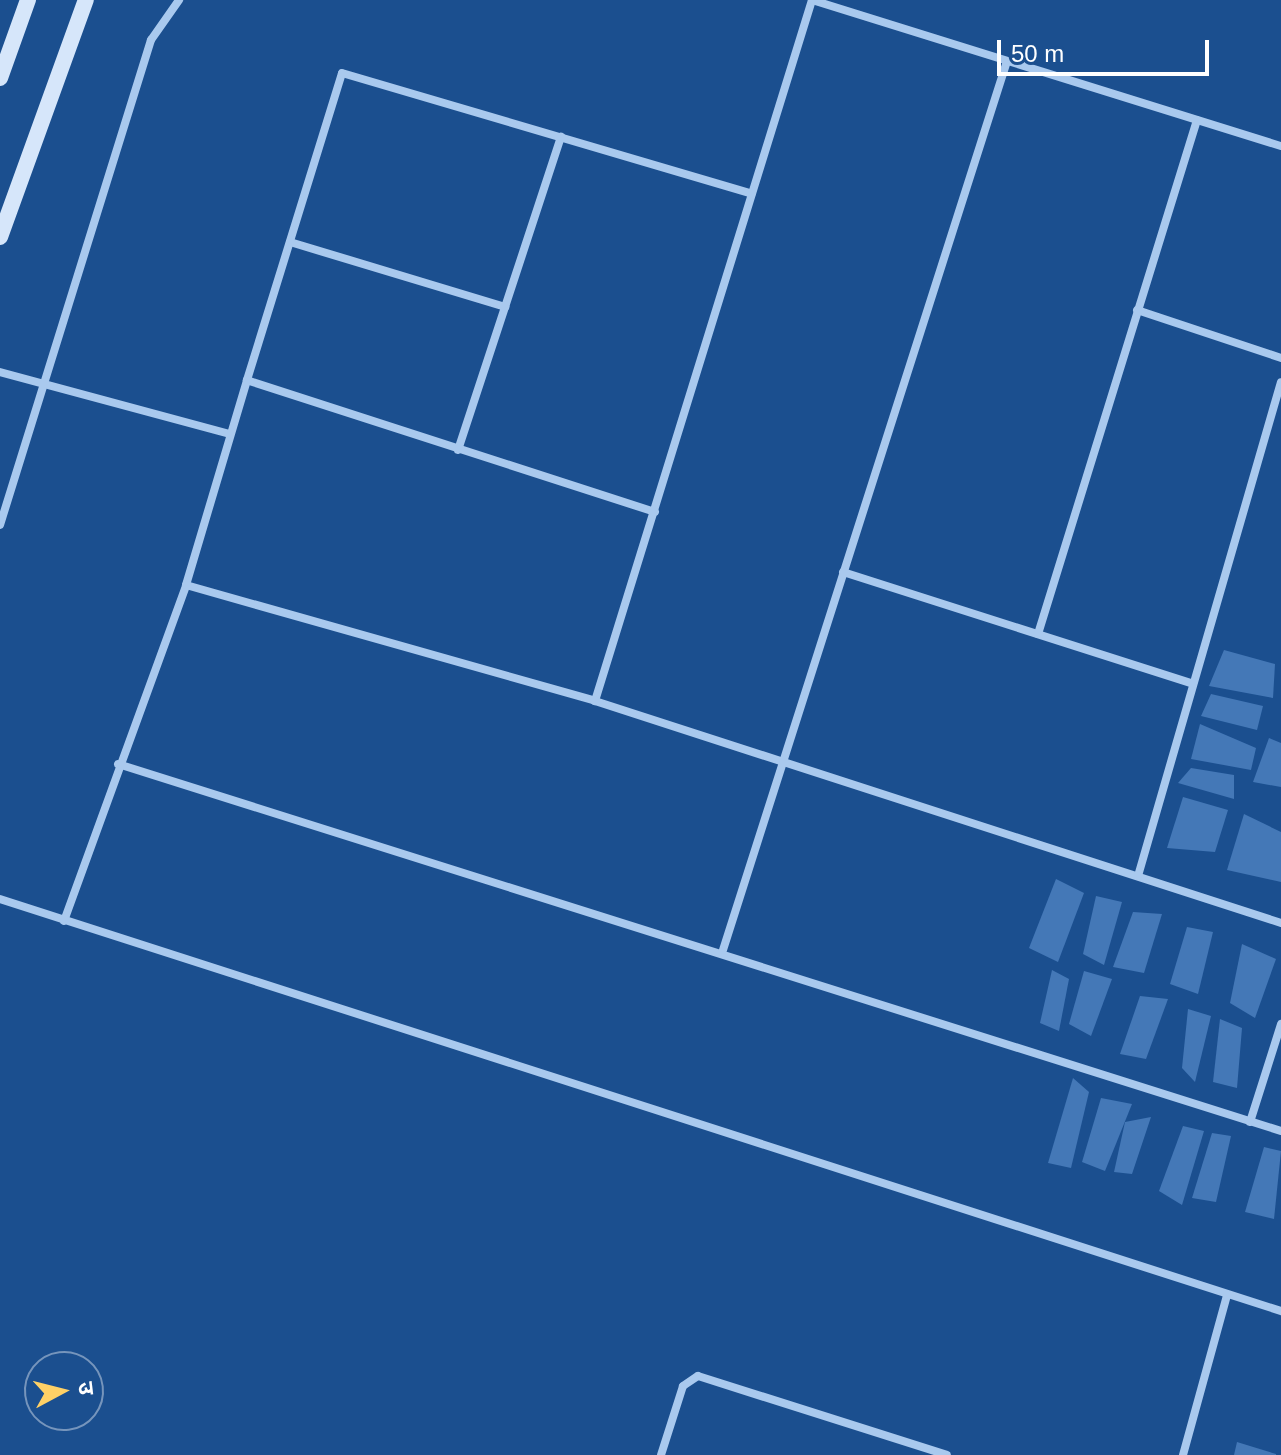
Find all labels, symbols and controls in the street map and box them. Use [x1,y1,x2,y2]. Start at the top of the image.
scale bar [1001,24,1213,74]
text: 50 m [1011,40,1064,67]
north arrow [24,1351,104,1431]
text: उ [73,1380,100,1396]

